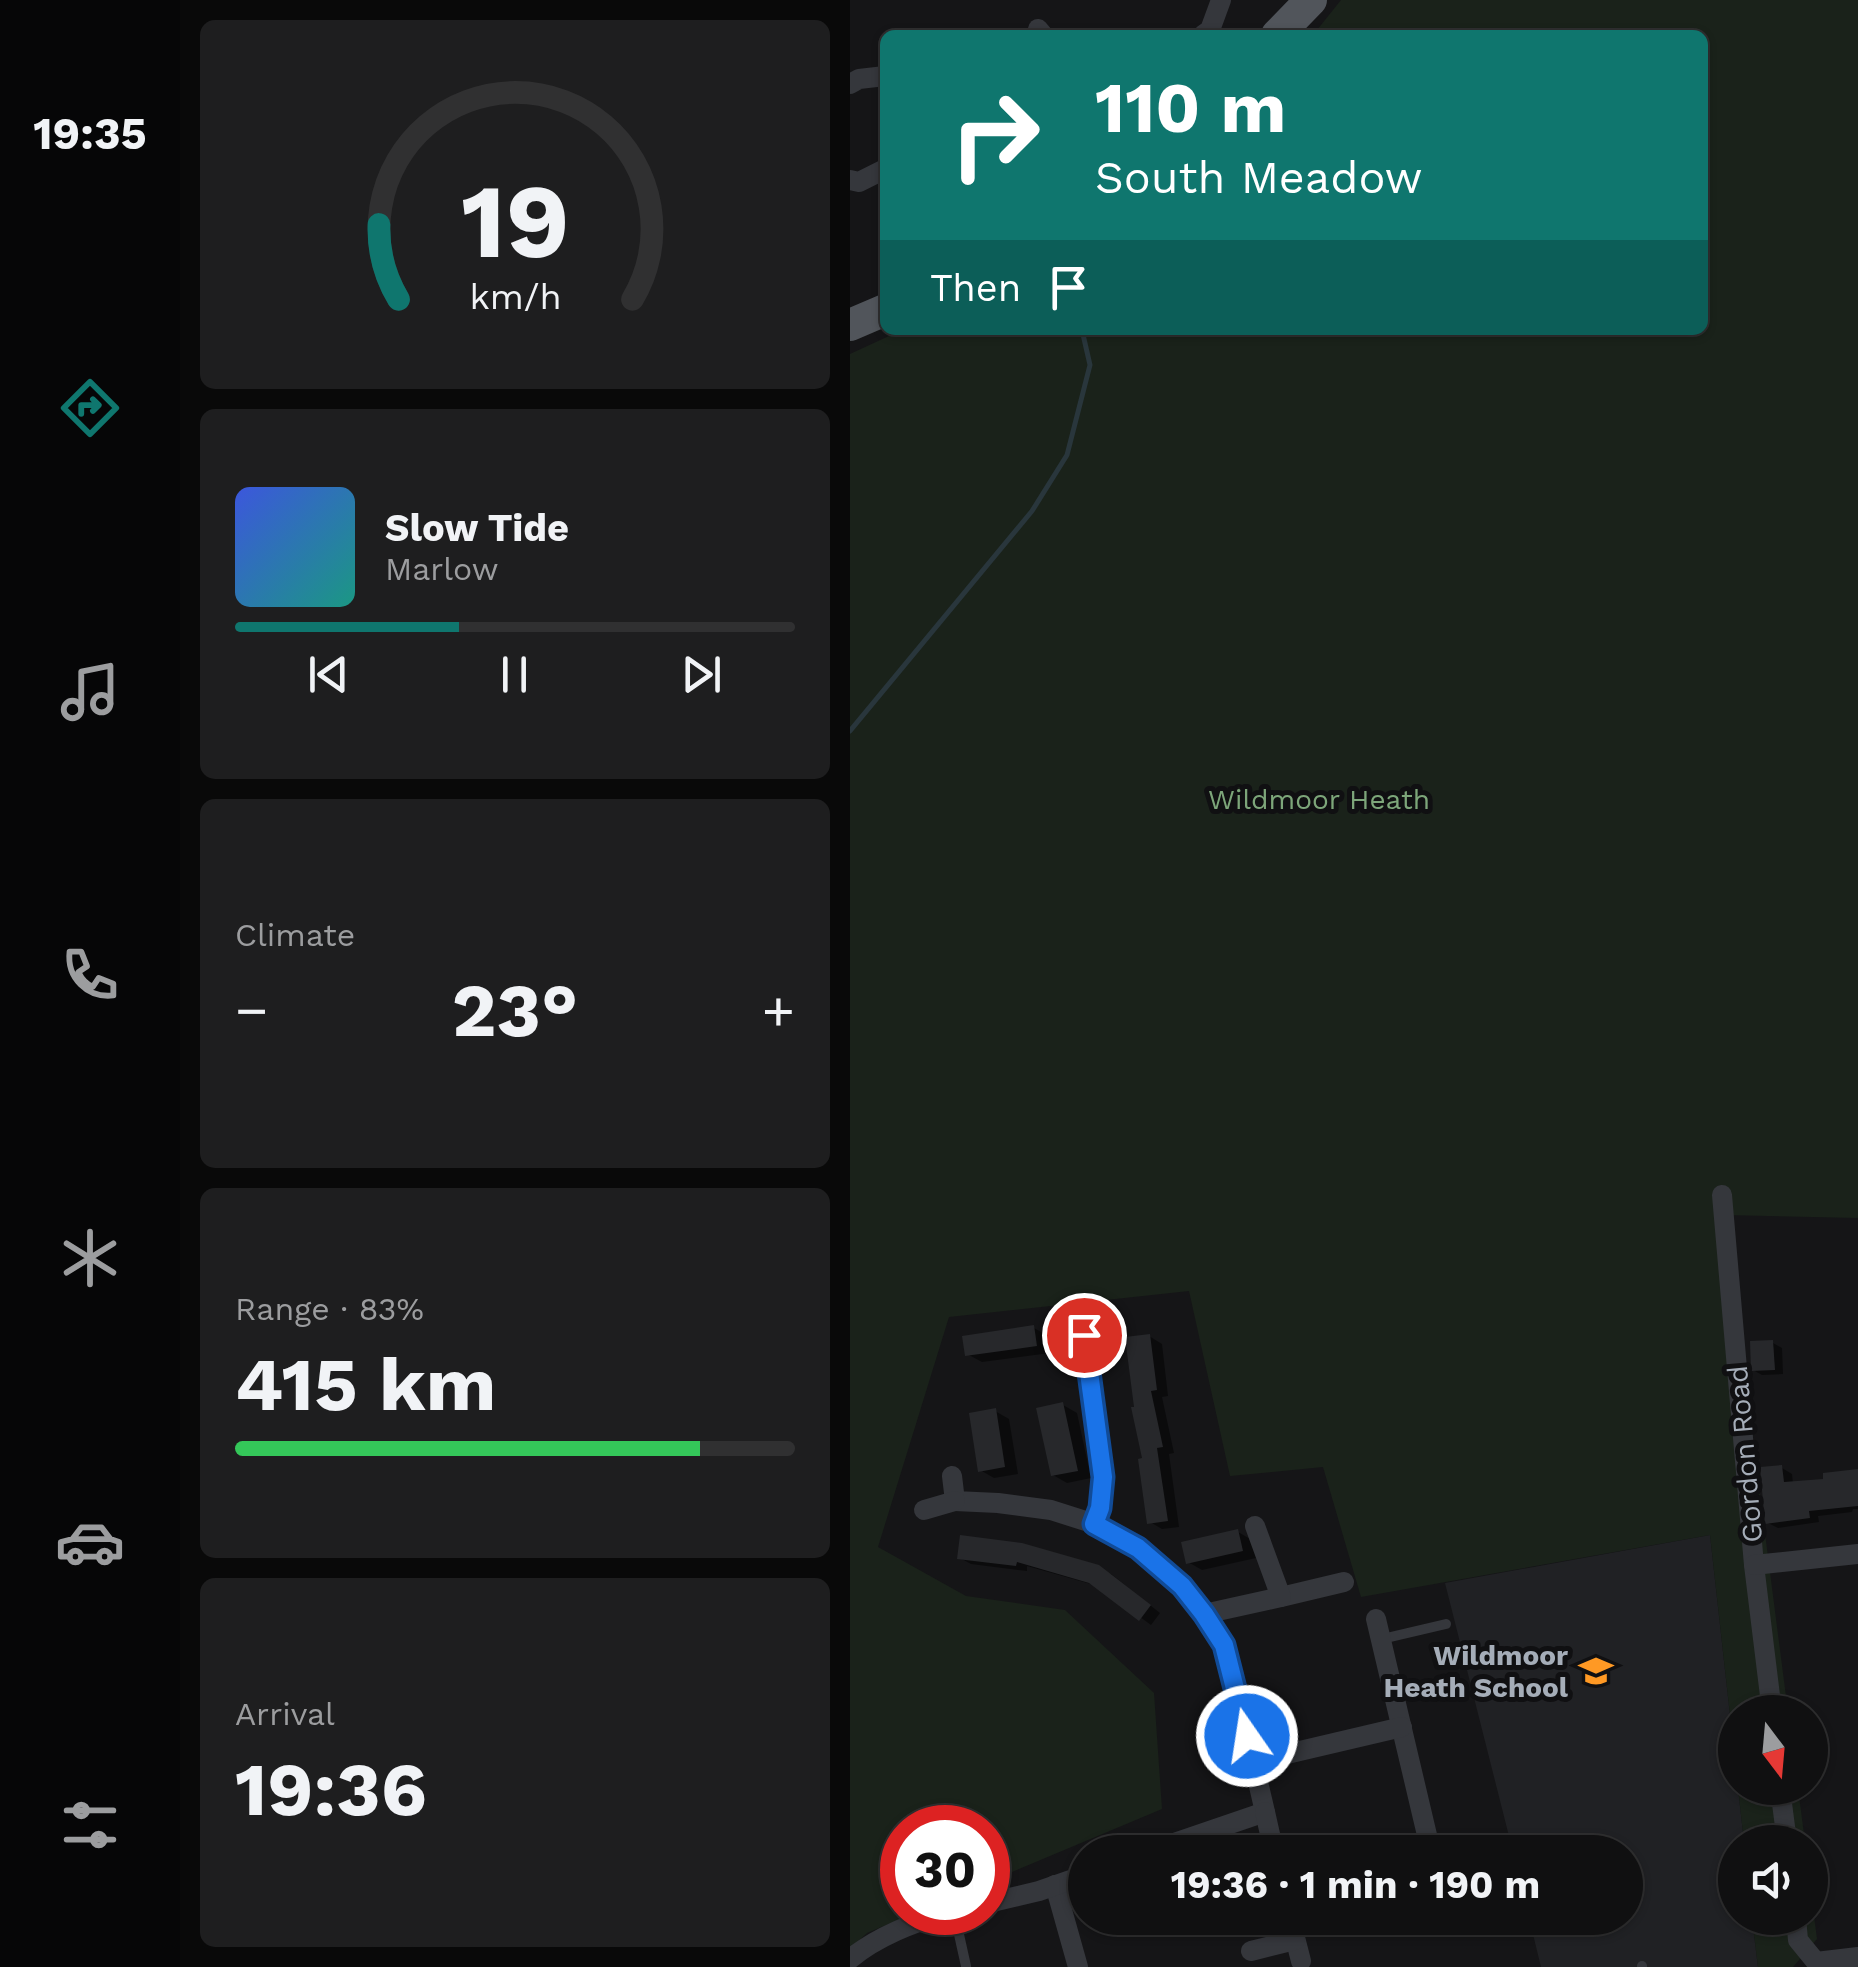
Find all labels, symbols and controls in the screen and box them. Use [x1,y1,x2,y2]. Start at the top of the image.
text: 110 m [1095,67,1286,149]
icon: right [930,70,1060,200]
text: 19:35 [33,107,147,160]
text: South Meadow [1095,151,1422,204]
text: 19 [461,160,569,282]
icon: arrive [1041,260,1096,315]
text: Then [930,266,1021,310]
text: km/h [469,276,561,318]
icon: directions [55,373,125,443]
text: Slow Tide [385,506,569,550]
text: Marlow [385,550,499,588]
icon: previous [301,647,356,702]
icon: pause [487,647,542,702]
icon: next [674,647,729,702]
icon: music [55,657,125,727]
park label: Wildmoor Heath [1208,783,1430,816]
text: Climate [235,916,355,954]
icon: phone [55,940,125,1010]
text: 23° [452,966,578,1054]
text: − [235,978,268,1042]
text: + [762,978,795,1042]
icon: climate [55,1223,125,1293]
text: Range · 83% [235,1290,424,1328]
pin [1042,1293,1127,1378]
icon: arrive [1057,1308,1112,1363]
text: 415 km [235,1340,496,1428]
street label: Gordon Road [1721,1364,1769,1544]
icon: car [55,1507,125,1577]
place label: Wildmoor Heath School [1384,1639,1569,1704]
school or university icon: Wildmoor Heath School [1577,1652,1615,1690]
position arrow [1195,1684,1299,1788]
text: Arrival [235,1695,335,1733]
north arrow [1718,1695,1828,1805]
map controls [1718,1695,1828,1935]
text: 19:36 [235,1745,427,1833]
icon: filters [55,1790,125,1860]
speed limit sign: 30 [880,1805,1010,1935]
button: sound [1718,1825,1828,1935]
text: 19:36 · 1 min · 190 m [1171,1863,1540,1907]

